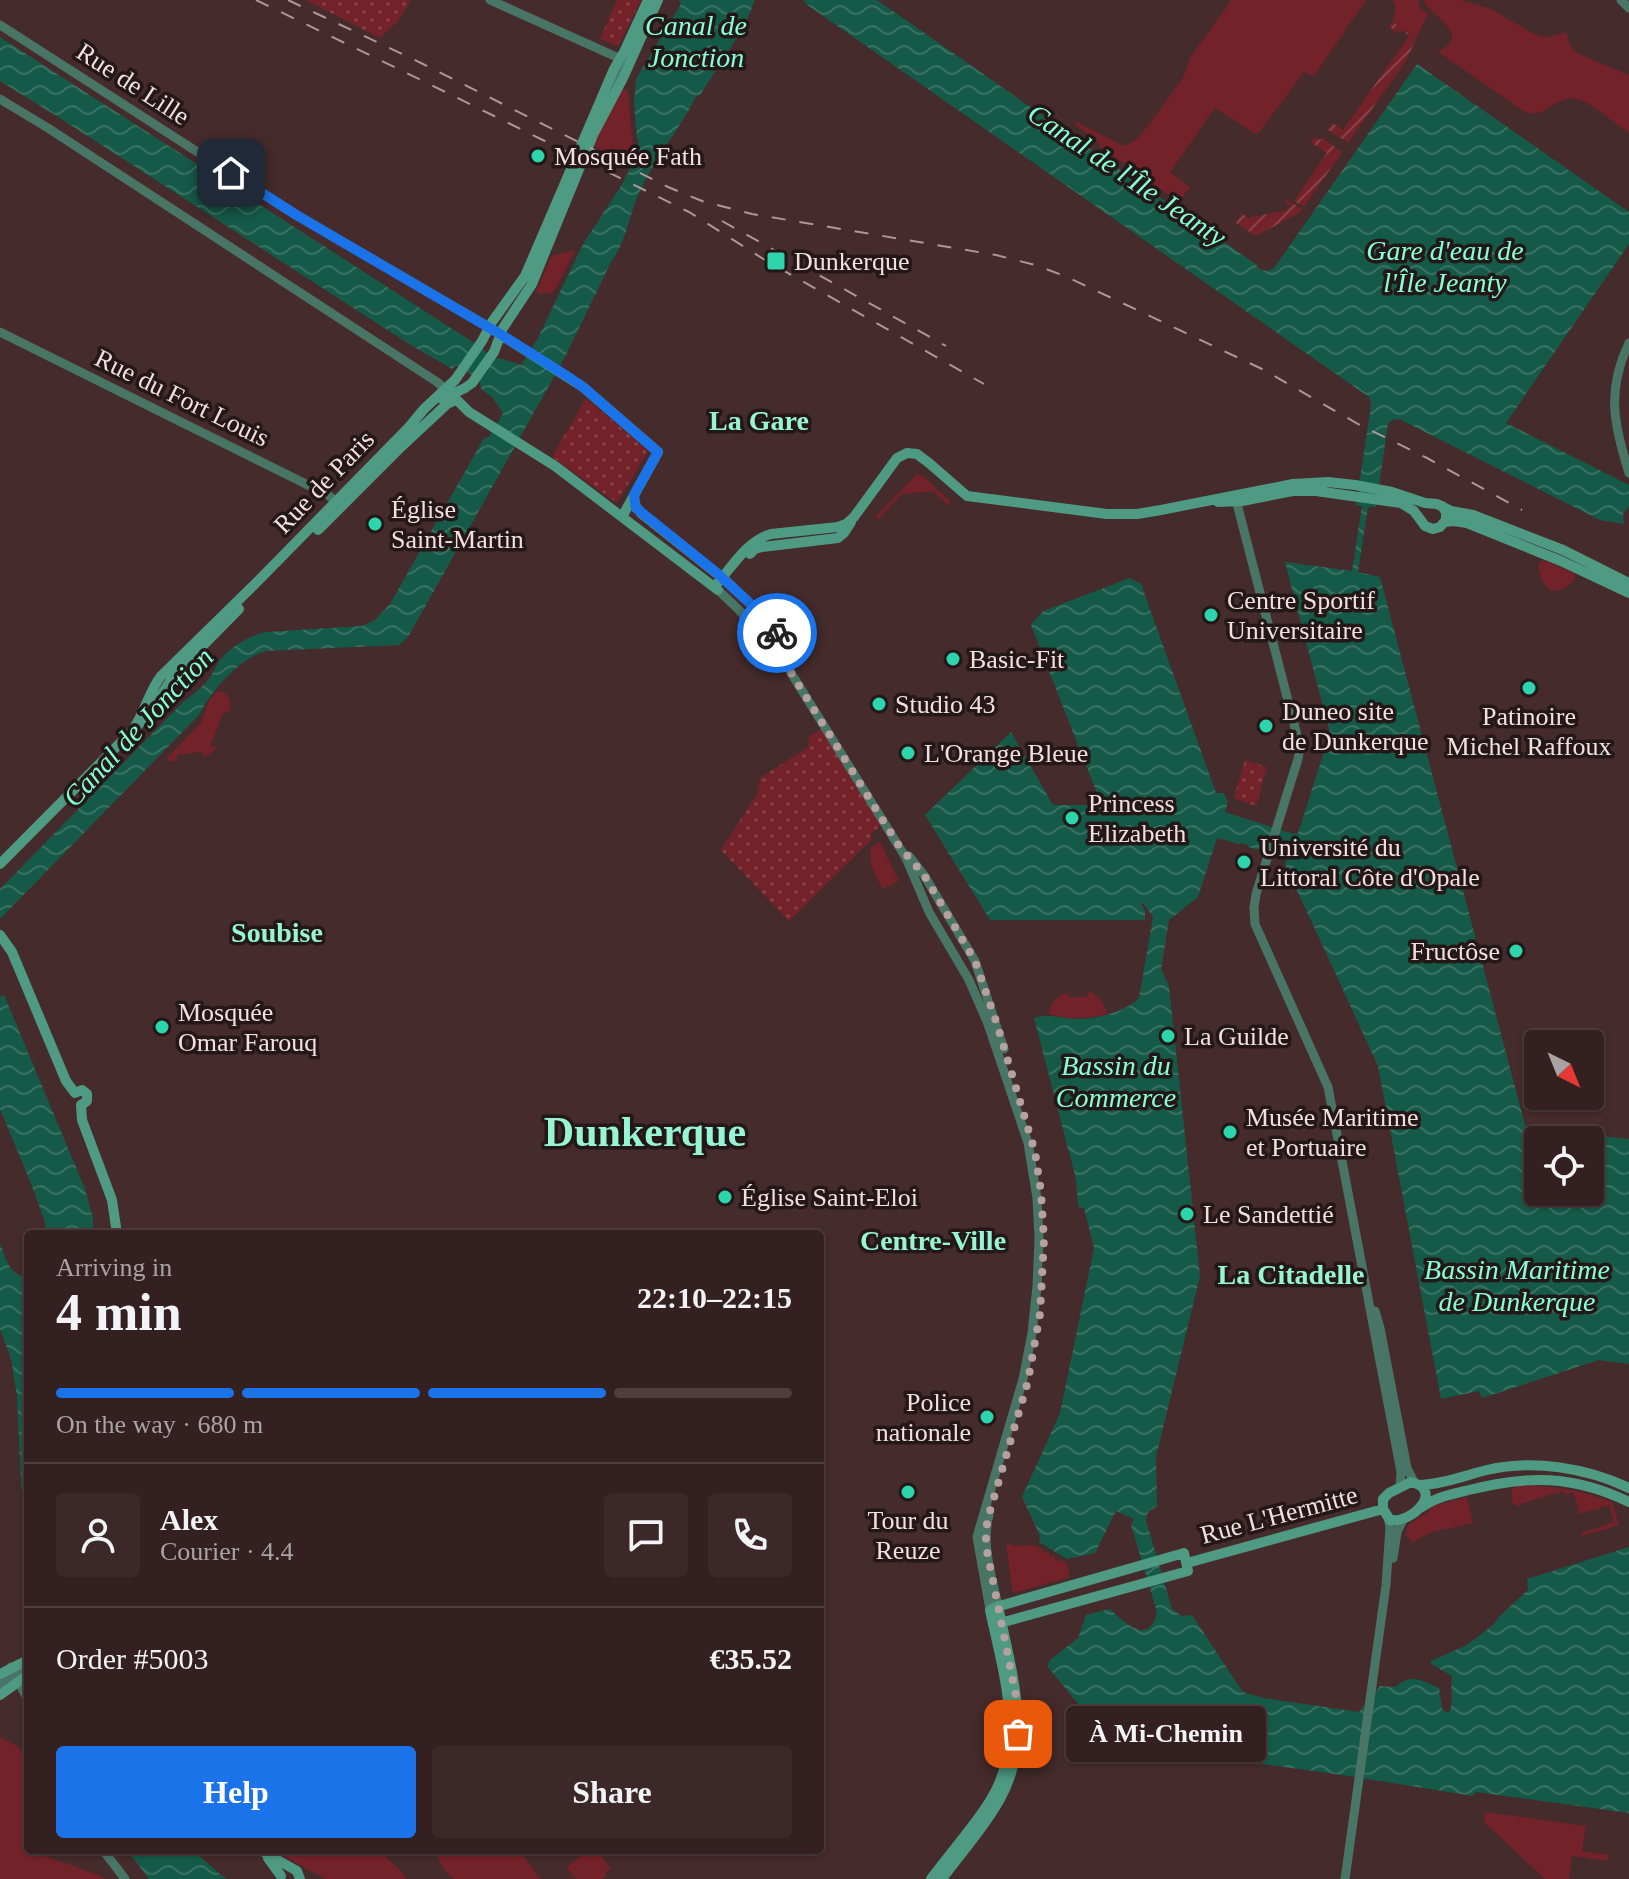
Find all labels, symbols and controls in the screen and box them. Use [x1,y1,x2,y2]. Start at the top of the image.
water label: Canal de Jonction [645,10,747,73]
street label: Rue de Lille [71,37,195,131]
water label: Canal de l'Île Jeanty [1022,97,1232,253]
pin [197,139,265,207]
place label: Mosquée Fath [554,142,702,171]
marker: Mosquée Fath [529,147,547,165]
icon: home [209,151,253,195]
water label: Gare d'eau de l'Île Jeanty [1366,235,1524,298]
place label: Dunkerque [794,247,910,276]
marker: Dunkerque [765,250,787,272]
street label: Rue du Fort Louis [90,343,274,453]
district label: La Gare [709,405,809,436]
street label: Rue de Paris [268,425,380,539]
place label: Église Saint-Martin [391,495,524,554]
marker: Église Saint-Martin [366,515,384,533]
place label: Centre Sportif Universitaire [1227,586,1375,645]
courier [737,593,817,673]
marker: Centre Sportif Universitaire [1202,606,1220,624]
icon: bike [755,611,799,655]
water label: Canal de Jonction [57,641,219,813]
place label: Basic-Fit [969,645,1065,674]
marker: Basic-Fit [944,650,962,668]
marker: Patinoire Michel Raffoux [1520,679,1538,697]
place label: Studio 43 [895,690,995,719]
marker: Studio 43 [870,695,888,713]
place label: Duneo site de Dunkerque [1282,697,1429,756]
place label: Patinoire Michel Raffoux [1447,702,1611,761]
marker: Duneo site de Dunkerque [1257,717,1275,735]
place label: L'Orange Bleue [924,739,1088,768]
marker: L'Orange Bleue [899,744,917,762]
place label: Princess Elizabeth [1088,789,1186,848]
marker: Princess Elizabeth [1063,809,1081,827]
place label: Université du Littoral Côte d'Opale [1260,833,1480,892]
marker: Université du Littoral Côte d'Opale [1235,853,1253,871]
district label: Soubise [231,917,323,948]
place label: Fructôse [1410,937,1500,966]
marker: Fructôse [1507,942,1525,960]
place label: Mosquée Omar Farouq [178,998,317,1057]
marker: Mosquée Omar Farouq [153,1018,171,1036]
place label: La Guilde [1184,1022,1289,1051]
marker: La Guilde [1159,1027,1177,1045]
north arrow [1524,1030,1604,1110]
map controls [1524,1030,1604,1206]
water label: Bassin du Commerce [1056,1050,1176,1113]
place label: Musée Maritime et Portuaire [1246,1103,1419,1162]
district label: Dunkerque [544,1109,746,1155]
marker: Musée Maritime et Portuaire [1221,1123,1239,1141]
button: locate [1524,1126,1604,1206]
place label: Église Saint-Eloi [741,1183,918,1212]
marker: Église Saint-Eloi [716,1188,734,1206]
place label: Le Sandettié [1203,1200,1334,1229]
marker: Le Sandettié [1178,1205,1196,1223]
district label: Centre-Ville [860,1225,1006,1256]
text: Arriving in [56,1253,172,1282]
water label: Bassin Maritime de Dunkerque [1424,1254,1610,1317]
district label: La Citadelle [1218,1259,1365,1290]
text: 22:10–22:15 [637,1281,792,1314]
text: 4 min [56,1284,182,1341]
place label: Police nationale [876,1388,971,1447]
marker: Police nationale [978,1408,996,1426]
text: On the way · 680 m [56,1410,263,1439]
street label: Rue L'Hermitte [1197,1480,1361,1550]
marker: Tour du Reuze [899,1483,917,1501]
button: person [56,1493,140,1577]
button: chat [604,1493,688,1577]
button: phone [708,1493,792,1577]
text: Alex [160,1503,218,1536]
place label: Tour du Reuze [867,1506,949,1565]
text: Courier · 4.4 [160,1537,294,1566]
text: Order #5003 [56,1642,208,1675]
text: €35.52 [710,1642,792,1675]
pin [984,1700,1052,1768]
callout: À Mi-Chemin [1066,1706,1266,1762]
icon: bag [996,1712,1040,1756]
text: À Mi-Chemin [1089,1719,1243,1748]
button: Help [56,1746,416,1838]
button: Share [432,1746,792,1838]

